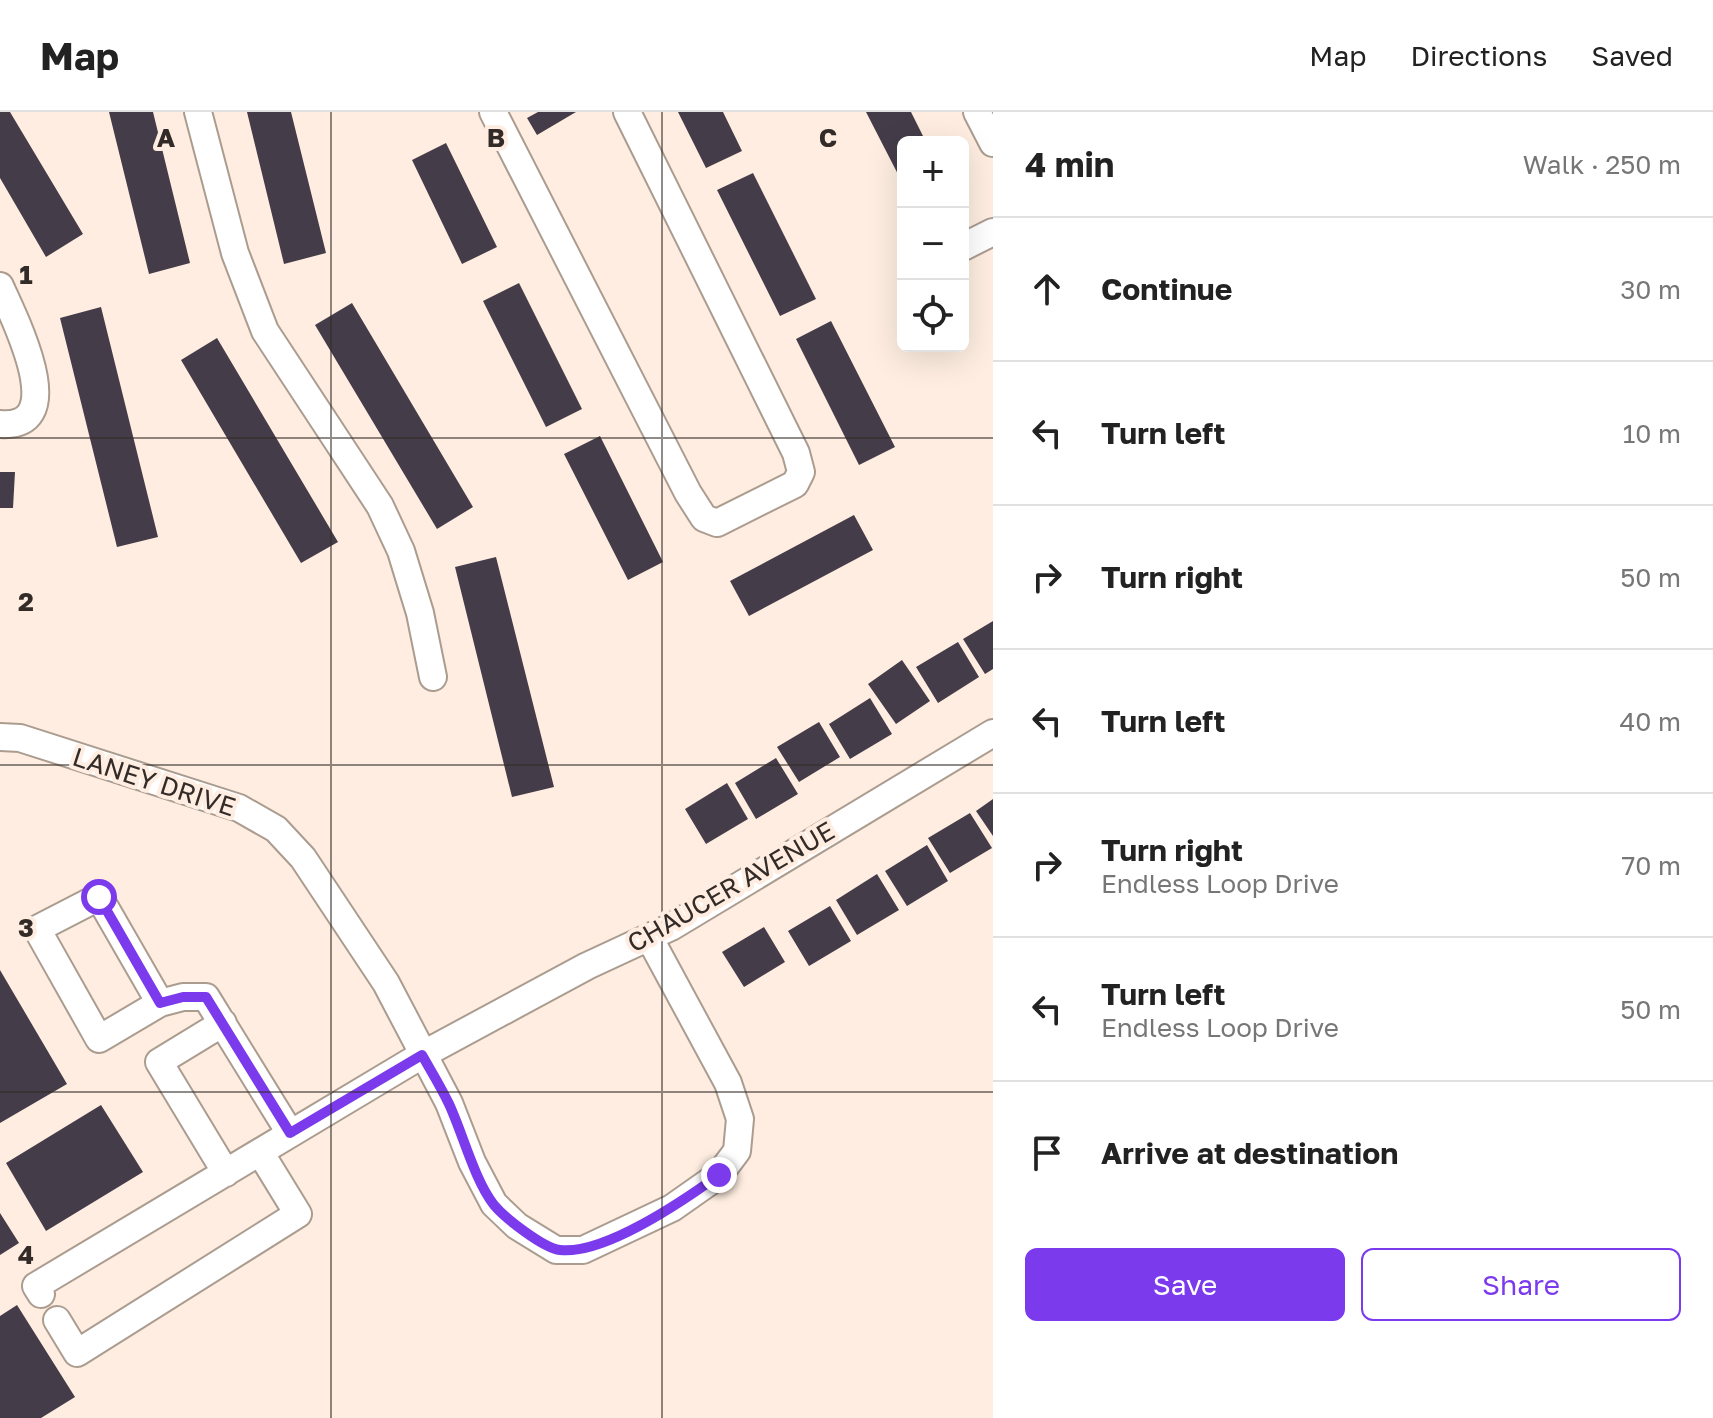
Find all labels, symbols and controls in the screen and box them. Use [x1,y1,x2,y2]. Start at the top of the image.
text: Map [40,33,119,78]
text: Map [1309,39,1366,72]
text: Directions [1410,39,1547,72]
text: Saved [1591,39,1673,72]
text: A [157,122,176,153]
text: B [487,122,505,153]
text: C [819,122,837,153]
map controls [897,136,969,352]
button: + [897,136,969,208]
text: 4 min [1025,144,1114,184]
text: Walk · 250 m [1523,149,1681,180]
button: − [897,208,969,280]
text: 1 [19,259,33,290]
icon: ahead [1025,267,1069,311]
text: Continue [1101,271,1232,307]
text: 30 m [1620,274,1681,305]
button: locate [897,280,969,352]
icon: left [1025,411,1069,455]
text: Turn left [1101,415,1226,451]
text: 10 m [1623,418,1681,449]
icon: right [1025,555,1069,599]
text: Turn right [1101,559,1243,595]
text: 50 m [1620,562,1681,593]
text: 2 [18,586,34,617]
icon: left [1025,699,1069,743]
text: Turn left [1101,703,1226,739]
text: 40 m [1620,706,1681,737]
street label: LANEY DRIVE [69,741,239,822]
street label: CHAUCER AVENUE [622,815,840,958]
text: Turn right [1101,832,1243,868]
icon: right [1025,843,1069,887]
text: 70 m [1622,850,1681,881]
text: Endless Loop Drive [1101,868,1339,899]
route start [81,879,117,915]
text: 3 [18,912,34,943]
text: Turn left [1101,976,1226,1012]
icon: left [1025,987,1069,1031]
text: 50 m [1620,994,1681,1025]
text: Endless Loop Drive [1101,1012,1339,1043]
icon: arrive [1025,1131,1069,1175]
text: Arrive at destination [1101,1135,1398,1171]
route end [701,1157,737,1193]
text: 4 [18,1239,34,1270]
button: Save [1025,1248,1345,1321]
button: Share [1361,1248,1681,1321]

